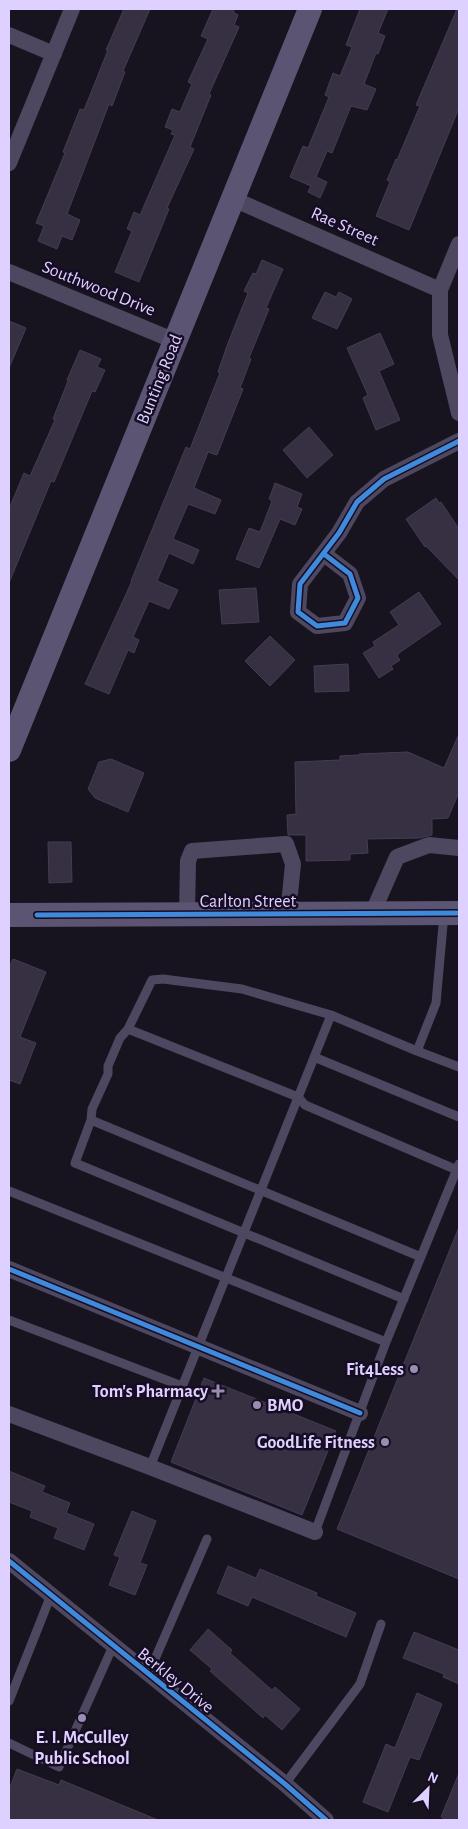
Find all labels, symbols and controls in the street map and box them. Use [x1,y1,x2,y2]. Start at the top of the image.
street label: Rae Street [308,204,381,250]
street label: Southwood Drive [40,258,158,320]
street label: Bunting Road [134,332,186,427]
street label: Carlton Street [200,893,297,911]
place label: Fit4Less [346,1361,404,1379]
marker: Fit4Less [408,1363,420,1375]
place label: Tom's Pharmacy [92,1383,209,1401]
marker: Tom's Pharmacy [212,1385,224,1397]
place label: BMO [267,1397,304,1415]
marker: BMO [251,1399,263,1411]
place label: GoodLife Fitness [257,1434,375,1452]
marker: GoodLife Fitness [379,1436,391,1448]
street label: Berkley Drive [134,1645,217,1717]
marker: E. I. McCulley Public School [76,1712,88,1724]
place label: E. I. McCulley Public School [34,1729,130,1768]
north arrow [403,1764,453,1814]
text: N [426,1770,440,1786]

